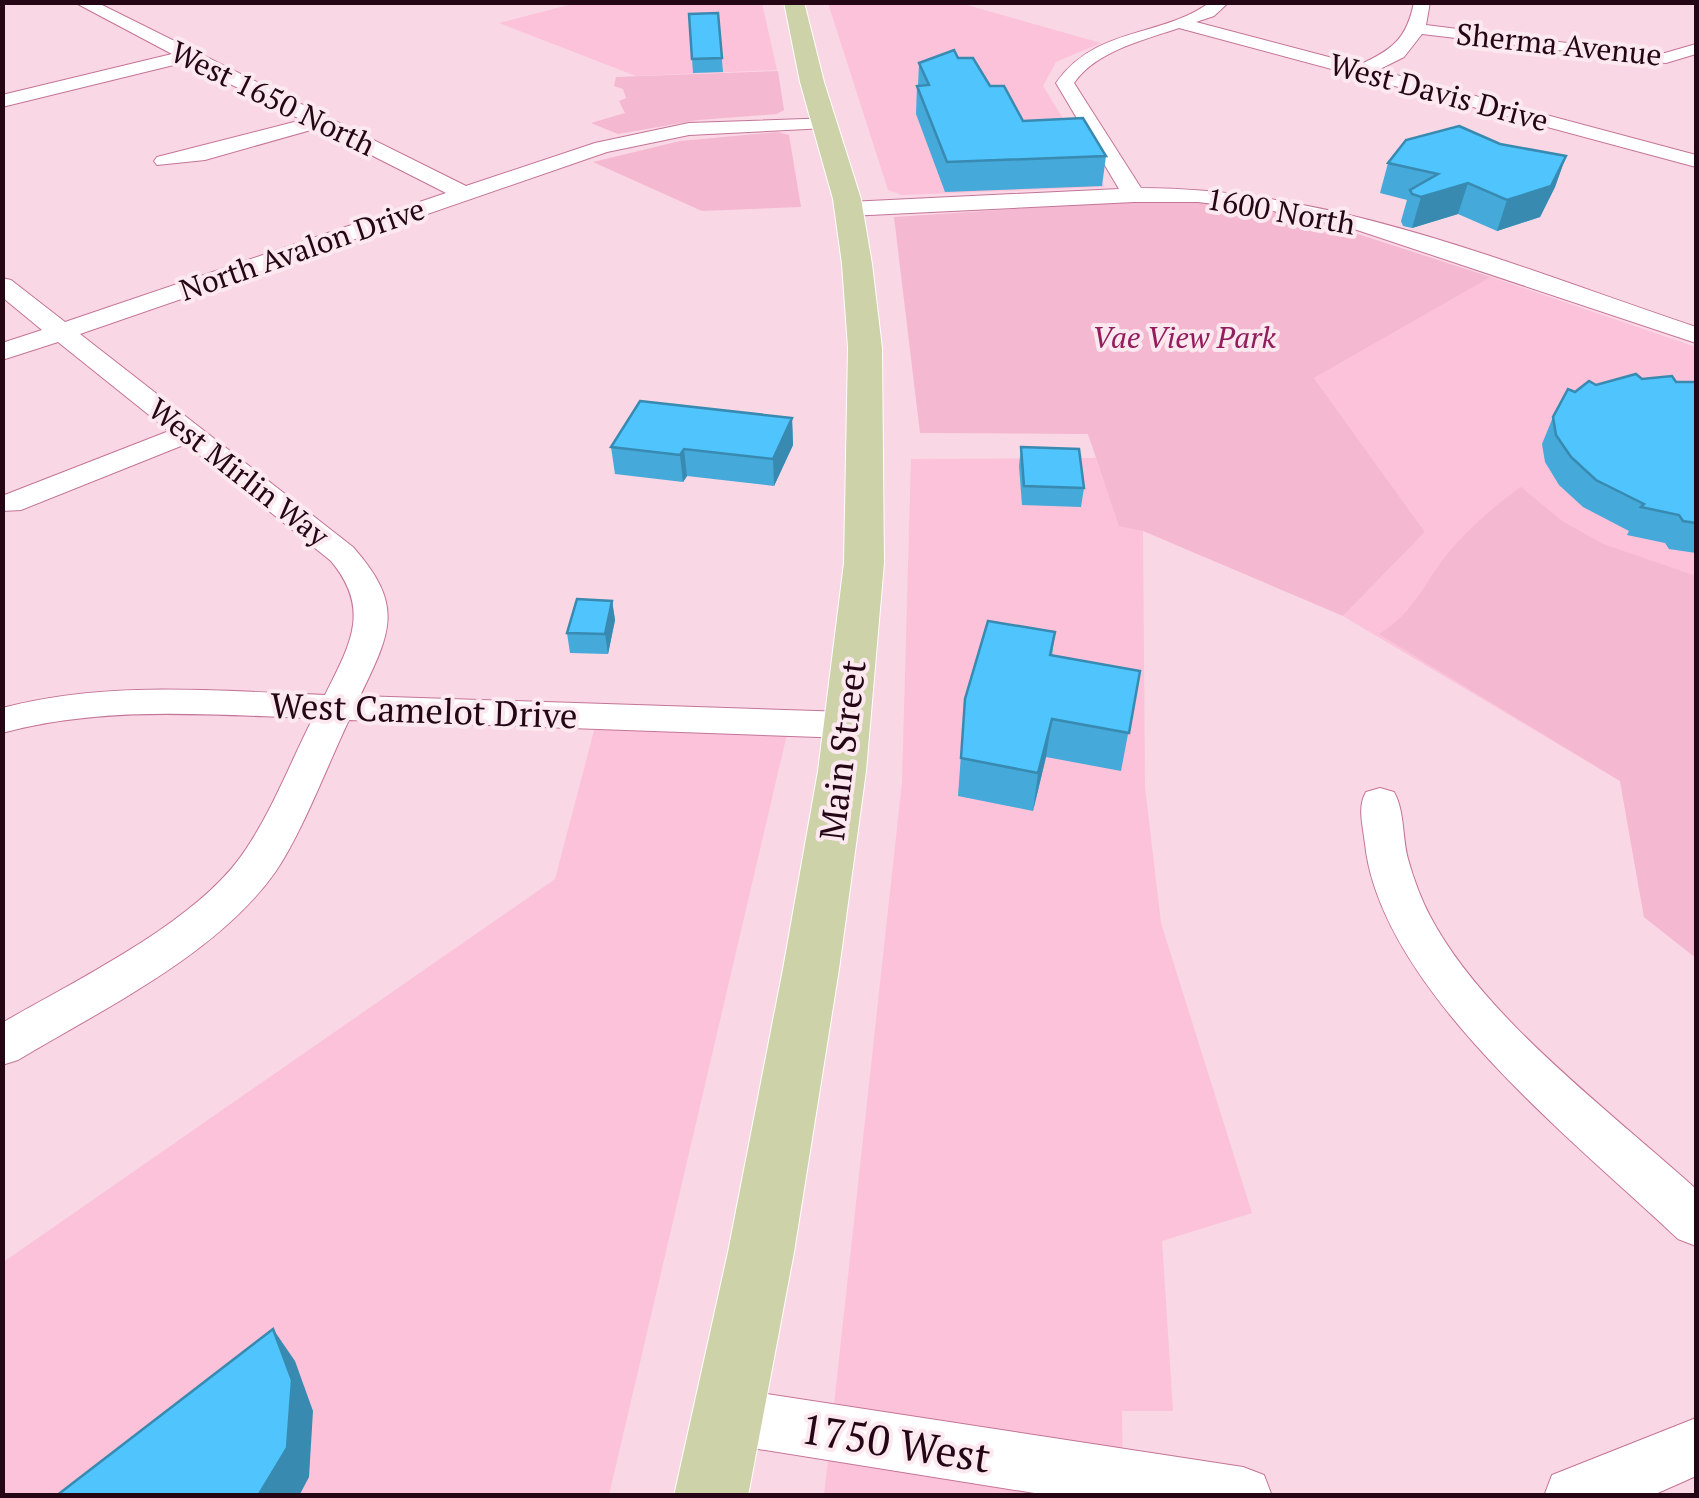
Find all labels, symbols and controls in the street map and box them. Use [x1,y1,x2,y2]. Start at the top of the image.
street label: Sherma Avenue [1454,13,1664,75]
street label: West 1650 North [164,31,382,165]
street label: West Davis Drive [1325,44,1553,140]
street label: 1600 North [1204,178,1359,244]
street label: North Avalon Drive [174,188,430,310]
park label: Vae View Park [1092,317,1277,357]
street label: West Mirlin Way [141,389,338,556]
street label: Main Street [808,657,876,843]
street label: West Camelot Drive [270,682,578,738]
street label: 1750 West [797,1399,995,1485]

